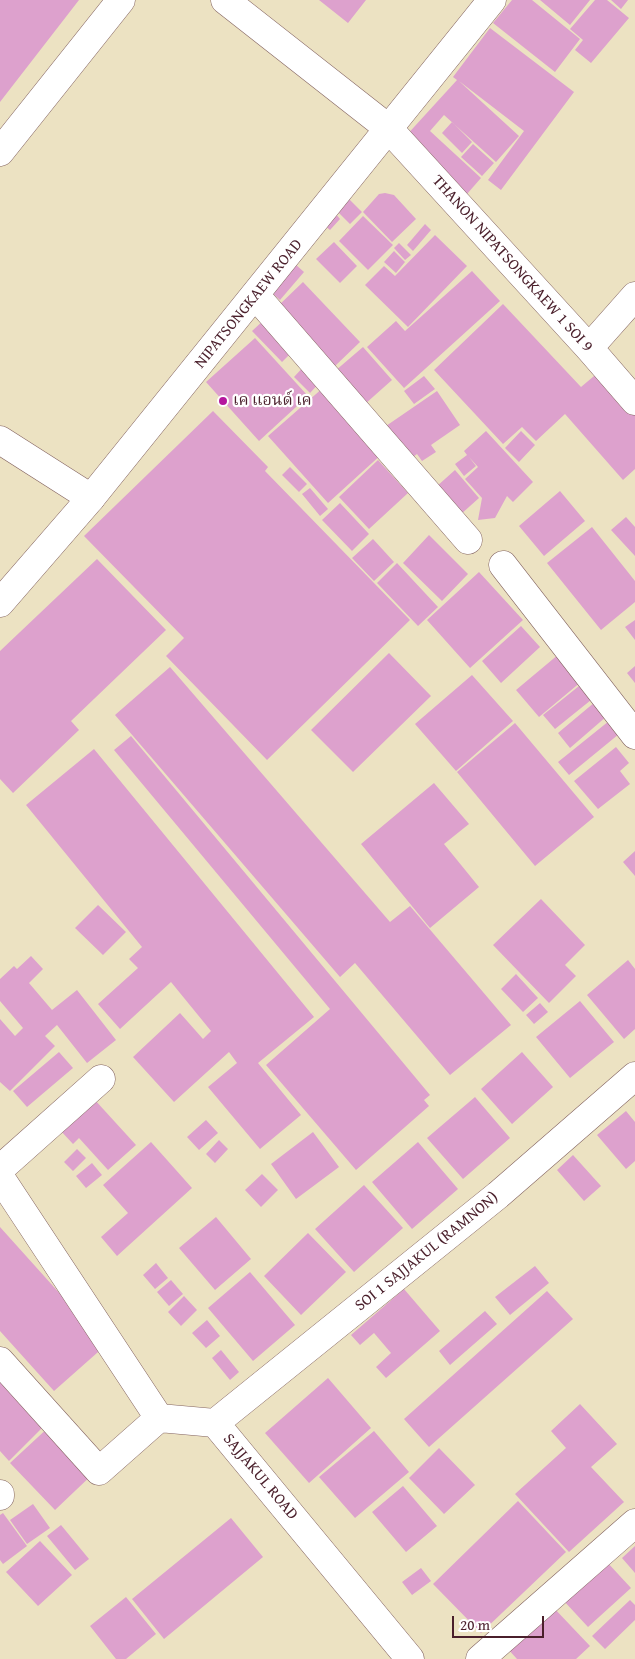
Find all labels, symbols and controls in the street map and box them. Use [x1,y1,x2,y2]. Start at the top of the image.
street label: THANON NIPATSONGKAEW 1 SOI 9 [428,172,596,356]
street label: NIPATSONGKAEW ROAD [191,236,307,372]
place label: เค แอนด์ เค [233,391,312,411]
marker: เค แอนด์ เค [217,395,229,407]
street label: SOI 1 SAJJAKUL (RAMNON) [351,1188,503,1316]
street label: SAJJAKUL ROAD [218,1430,302,1524]
scale bar [455,1606,548,1638]
text: 20 m [460,1614,490,1635]

